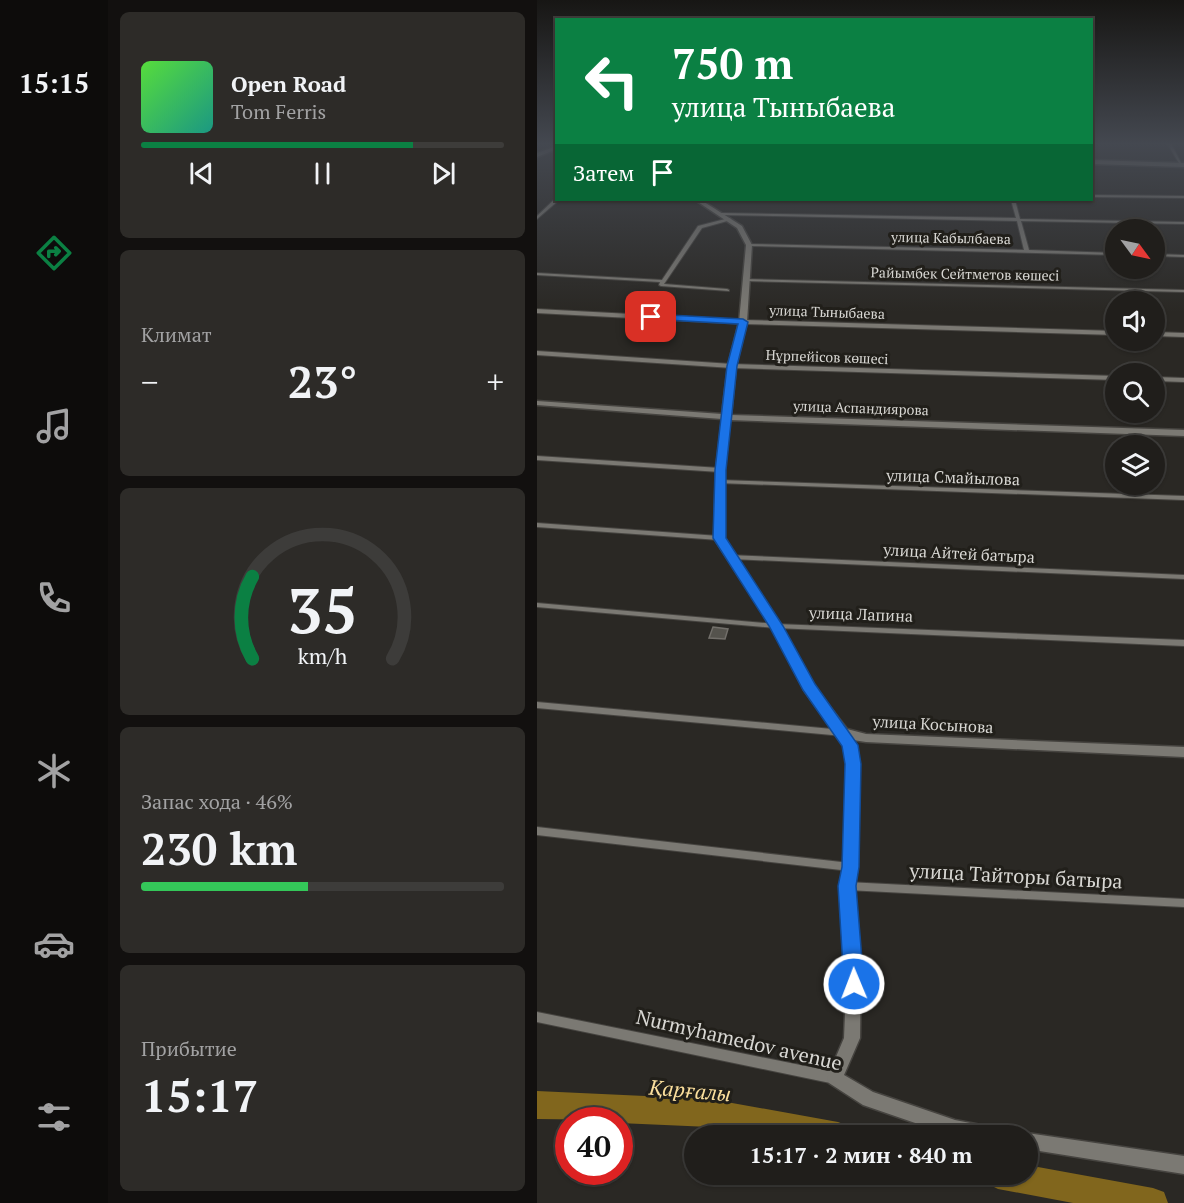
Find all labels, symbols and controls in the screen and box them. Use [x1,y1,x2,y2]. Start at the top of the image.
text: 750 m [672,35,793,91]
icon: left [573,42,651,120]
text: 15:15 [19,65,89,101]
text: Open Road [231,69,346,98]
text: улица Тыныбаева [672,89,895,125]
text: Tom Ferris [231,98,326,125]
icon: arrive [646,156,679,189]
icon: previous [185,157,218,190]
icon: pause [306,157,339,190]
icon: next [427,157,460,190]
text: Затем [573,158,634,187]
north arrow [1105,219,1165,279]
map controls [1105,219,1165,495]
street label: улица Кабылбаева [890,227,1011,248]
icon: directions [33,232,75,274]
street label: Райымбек Сейтметов көшесі [870,262,1060,285]
pin [625,291,676,342]
button: sound [1105,291,1165,351]
icon: arrive [634,300,667,333]
street label: улица Тыныбаева [768,300,885,323]
text: Климат [141,321,212,348]
street label: Нұрпейісов көшесі [765,345,889,368]
text: 23° [288,351,357,411]
text: − [141,360,159,403]
text: + [486,360,504,403]
button: search [1105,363,1165,423]
street label: улица Аспандиярова [792,396,929,419]
icon: music [33,405,75,447]
button: layers [1105,435,1165,495]
street label: улица Смайылова [885,464,1020,490]
street label: улица Айтей батыра [882,538,1035,568]
text: 35 [287,568,358,651]
icon: phone [33,577,75,619]
street label: улица Лапина [808,601,913,627]
text: km/h [298,642,348,670]
street label: улица Косынова [871,710,994,738]
icon: climate [33,750,75,792]
text: Запас хода · 46% [141,788,293,815]
text: 230 km [141,818,297,878]
street label: улица Тайторы батыра [908,856,1123,895]
icon: car [33,923,75,965]
position arrow [822,952,886,1016]
street label: Nurmyhamedov avenue [634,1003,845,1076]
text: Прибытие [141,1035,237,1062]
text: 15:17 [141,1065,258,1125]
water label: Қарғалы [647,1072,732,1108]
icon: filters [33,1096,75,1138]
speed limit sign: 40 [555,1107,633,1185]
text: 15:17 · 2 мин · 840 m [750,1140,972,1169]

